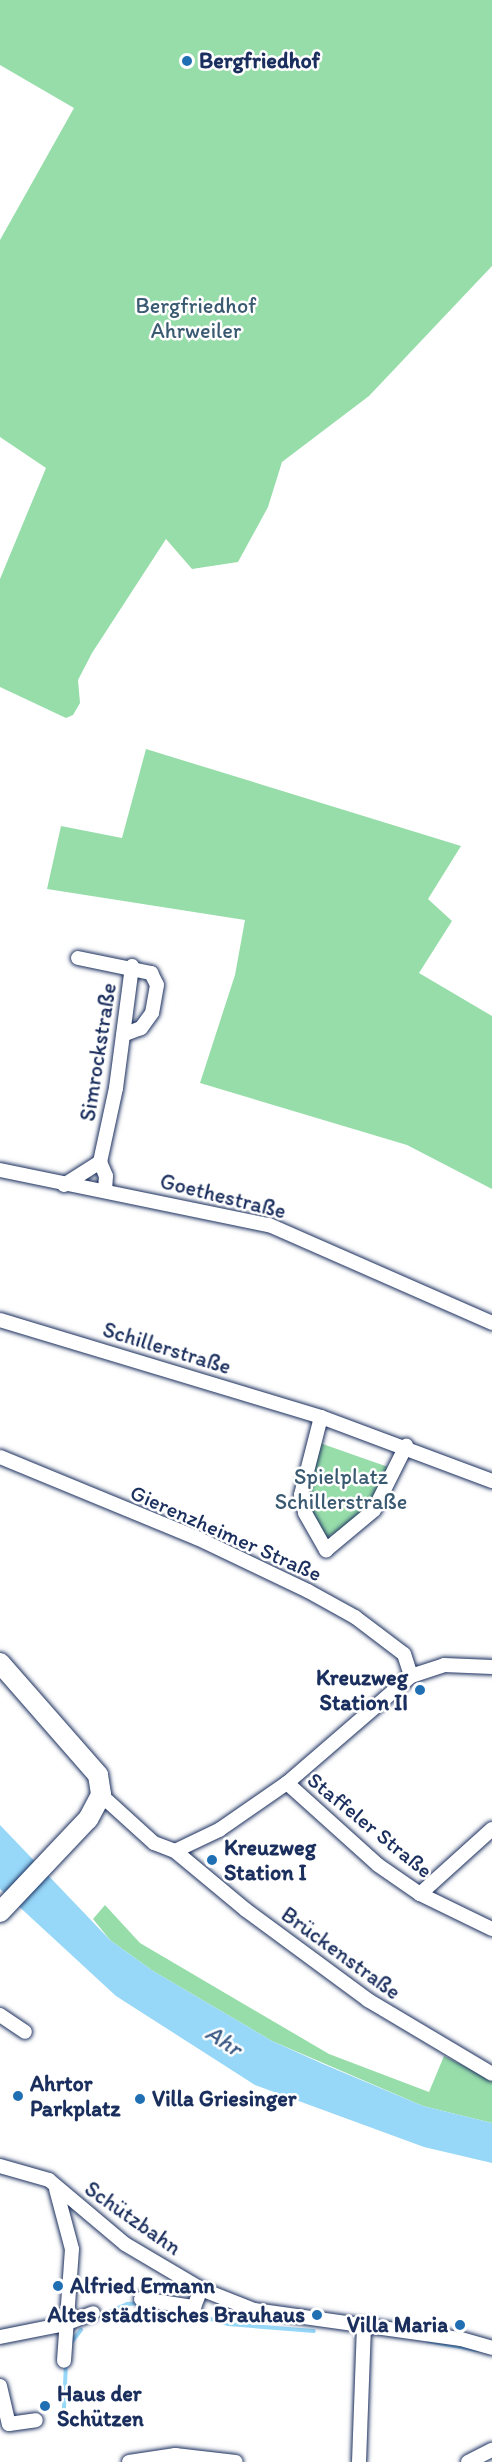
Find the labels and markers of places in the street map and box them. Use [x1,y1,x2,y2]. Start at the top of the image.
place label: Bergfriedhof [199,48,320,74]
marker: Bergfriedhof [180,54,194,68]
place label: Kreuzweg Station II [316,1664,408,1716]
marker: Kreuzweg Station II [413,1683,427,1697]
place label: Kreuzweg Station I [224,1834,316,1886]
marker: Kreuzweg Station I [205,1853,219,1867]
place label: Ahrtor Parkplatz [30,2070,120,2122]
place label: Villa Griesinger [152,2086,297,2112]
marker: Ahrtor Parkplatz [11,2089,25,2103]
marker: Villa Griesinger [133,2092,147,2106]
place label: Alfried Ermann [70,2273,215,2299]
marker: Alfried Ermann [51,2279,65,2293]
place label: Altes städtisches Brauhaus [47,2302,305,2328]
marker: Altes städtisches Brauhaus [310,2308,324,2322]
place label: Villa Maria [347,2312,448,2338]
marker: Villa Maria [453,2318,467,2332]
place label: Haus der Schützen [57,2380,144,2432]
marker: Haus der Schützen [38,2399,52,2413]

